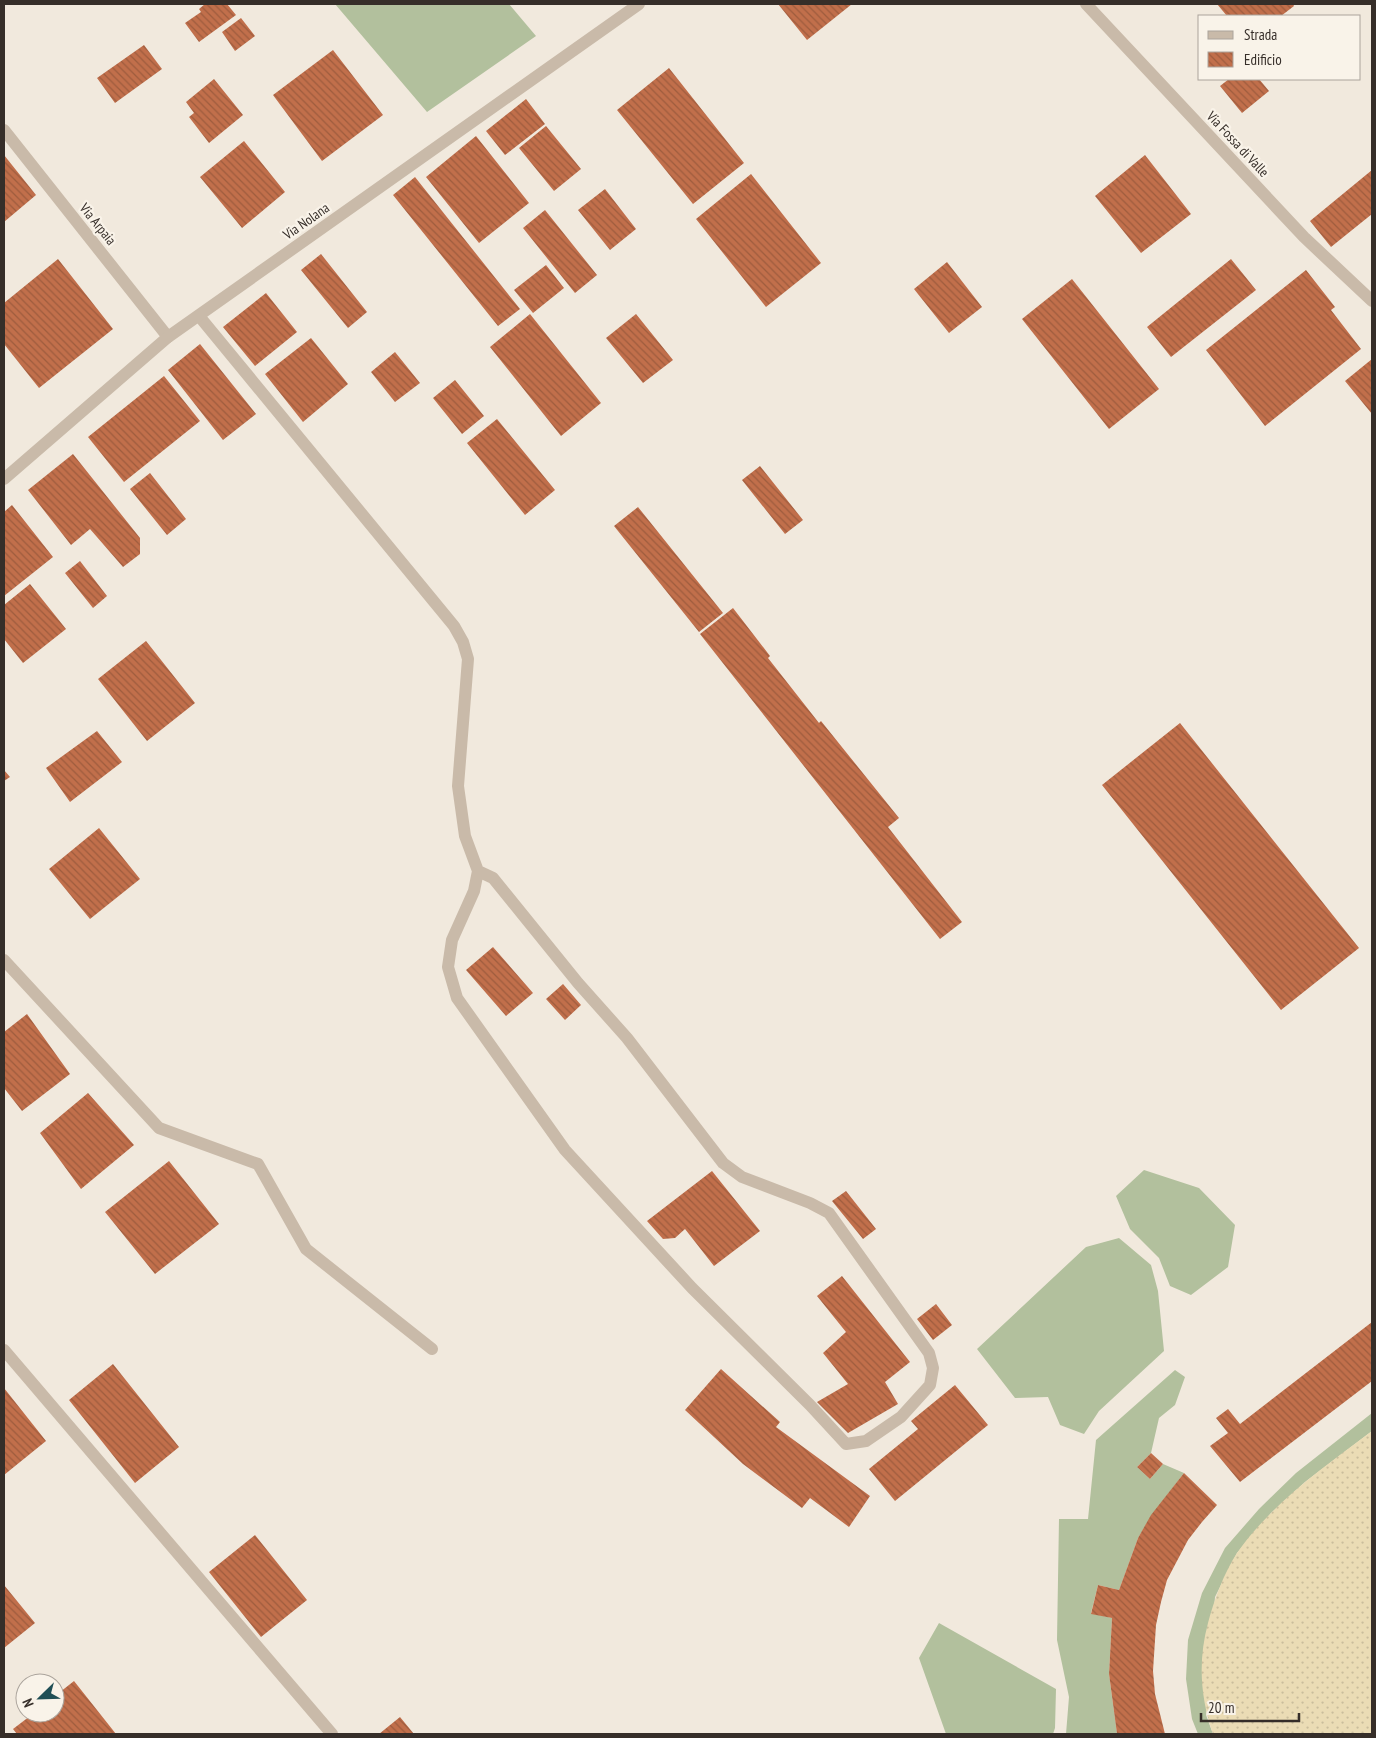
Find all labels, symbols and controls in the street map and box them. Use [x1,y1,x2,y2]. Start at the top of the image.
legend [1198,15,1361,80]
text: Strada [1244,25,1277,44]
text: Edificio [1244,50,1282,69]
street label: Via Fossa di Valle [1202,107,1273,181]
street label: Via Arpaia [75,199,120,249]
street label: Via Nolana [279,199,333,244]
north arrow [15,1673,65,1723]
scale bar [1201,1690,1298,1722]
text: N [18,1696,38,1710]
text: 20 m [1208,1698,1234,1717]

